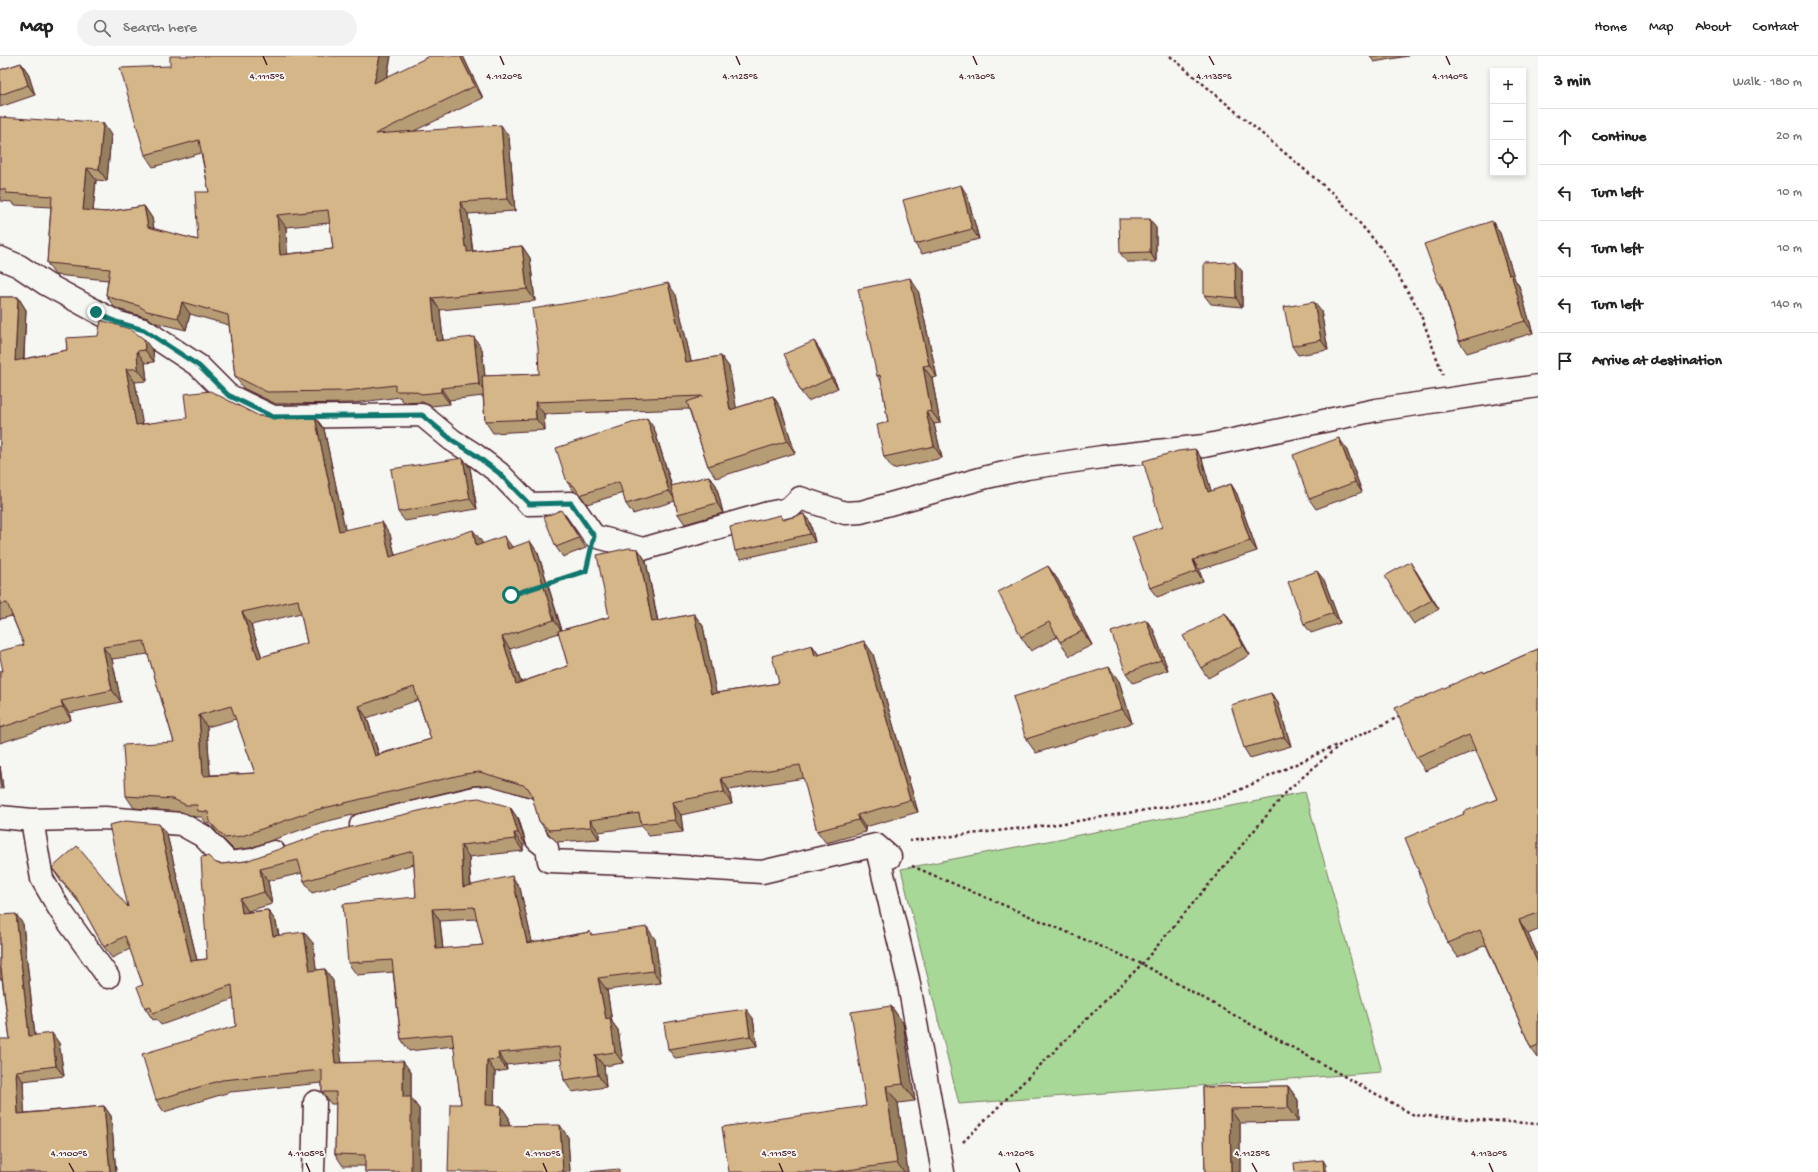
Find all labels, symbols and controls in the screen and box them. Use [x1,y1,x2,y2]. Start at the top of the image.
search box [77,10,357,46]
text: Map [20,16,53,39]
icon: search [91,17,113,39]
text: Search here [123,19,197,37]
text: Home [1595,19,1627,36]
text: Map [1649,19,1673,36]
text: About [1695,19,1731,36]
text: Contact [1753,19,1798,36]
map controls [1490,68,1526,176]
button: + [1490,68,1526,104]
text: 4.1115°S [250,71,285,83]
text: 4.1120°S [486,71,522,83]
text: 4.1125°S [722,71,758,83]
text: 4.1130°S [959,71,995,83]
text: 4.1135°S [1196,71,1232,83]
text: 4.1140°S [1432,71,1468,83]
text: 3 min [1554,72,1591,92]
text: Walk · 180 m [1733,75,1802,90]
button: − [1490,104,1526,140]
icon: ahead [1554,126,1576,148]
text: Continue [1592,128,1646,146]
text: 20 m [1776,129,1802,144]
button: locate [1490,140,1526,176]
icon: left [1554,182,1576,204]
text: Turn left [1592,184,1643,202]
text: 10 m [1777,185,1802,200]
icon: left [1554,238,1576,260]
text: Turn left [1592,240,1643,258]
text: 10 m [1777,241,1802,256]
icon: left [1554,294,1576,316]
text: Turn left [1592,296,1643,314]
text: 140 m [1771,297,1802,312]
route end [87,303,105,321]
icon: arrive [1554,350,1576,372]
text: Arrive at destination [1592,352,1722,370]
route start [502,586,520,604]
text: 4.1100°S [51,1148,88,1160]
text: 4.1105°S [288,1148,324,1160]
text: 4.1110°S [526,1148,561,1160]
text: 4.1115°S [762,1148,797,1160]
text: 4.1120°S [998,1148,1034,1160]
text: 4.1125°S [1234,1148,1270,1160]
text: 4.1130°S [1471,1148,1507,1160]

